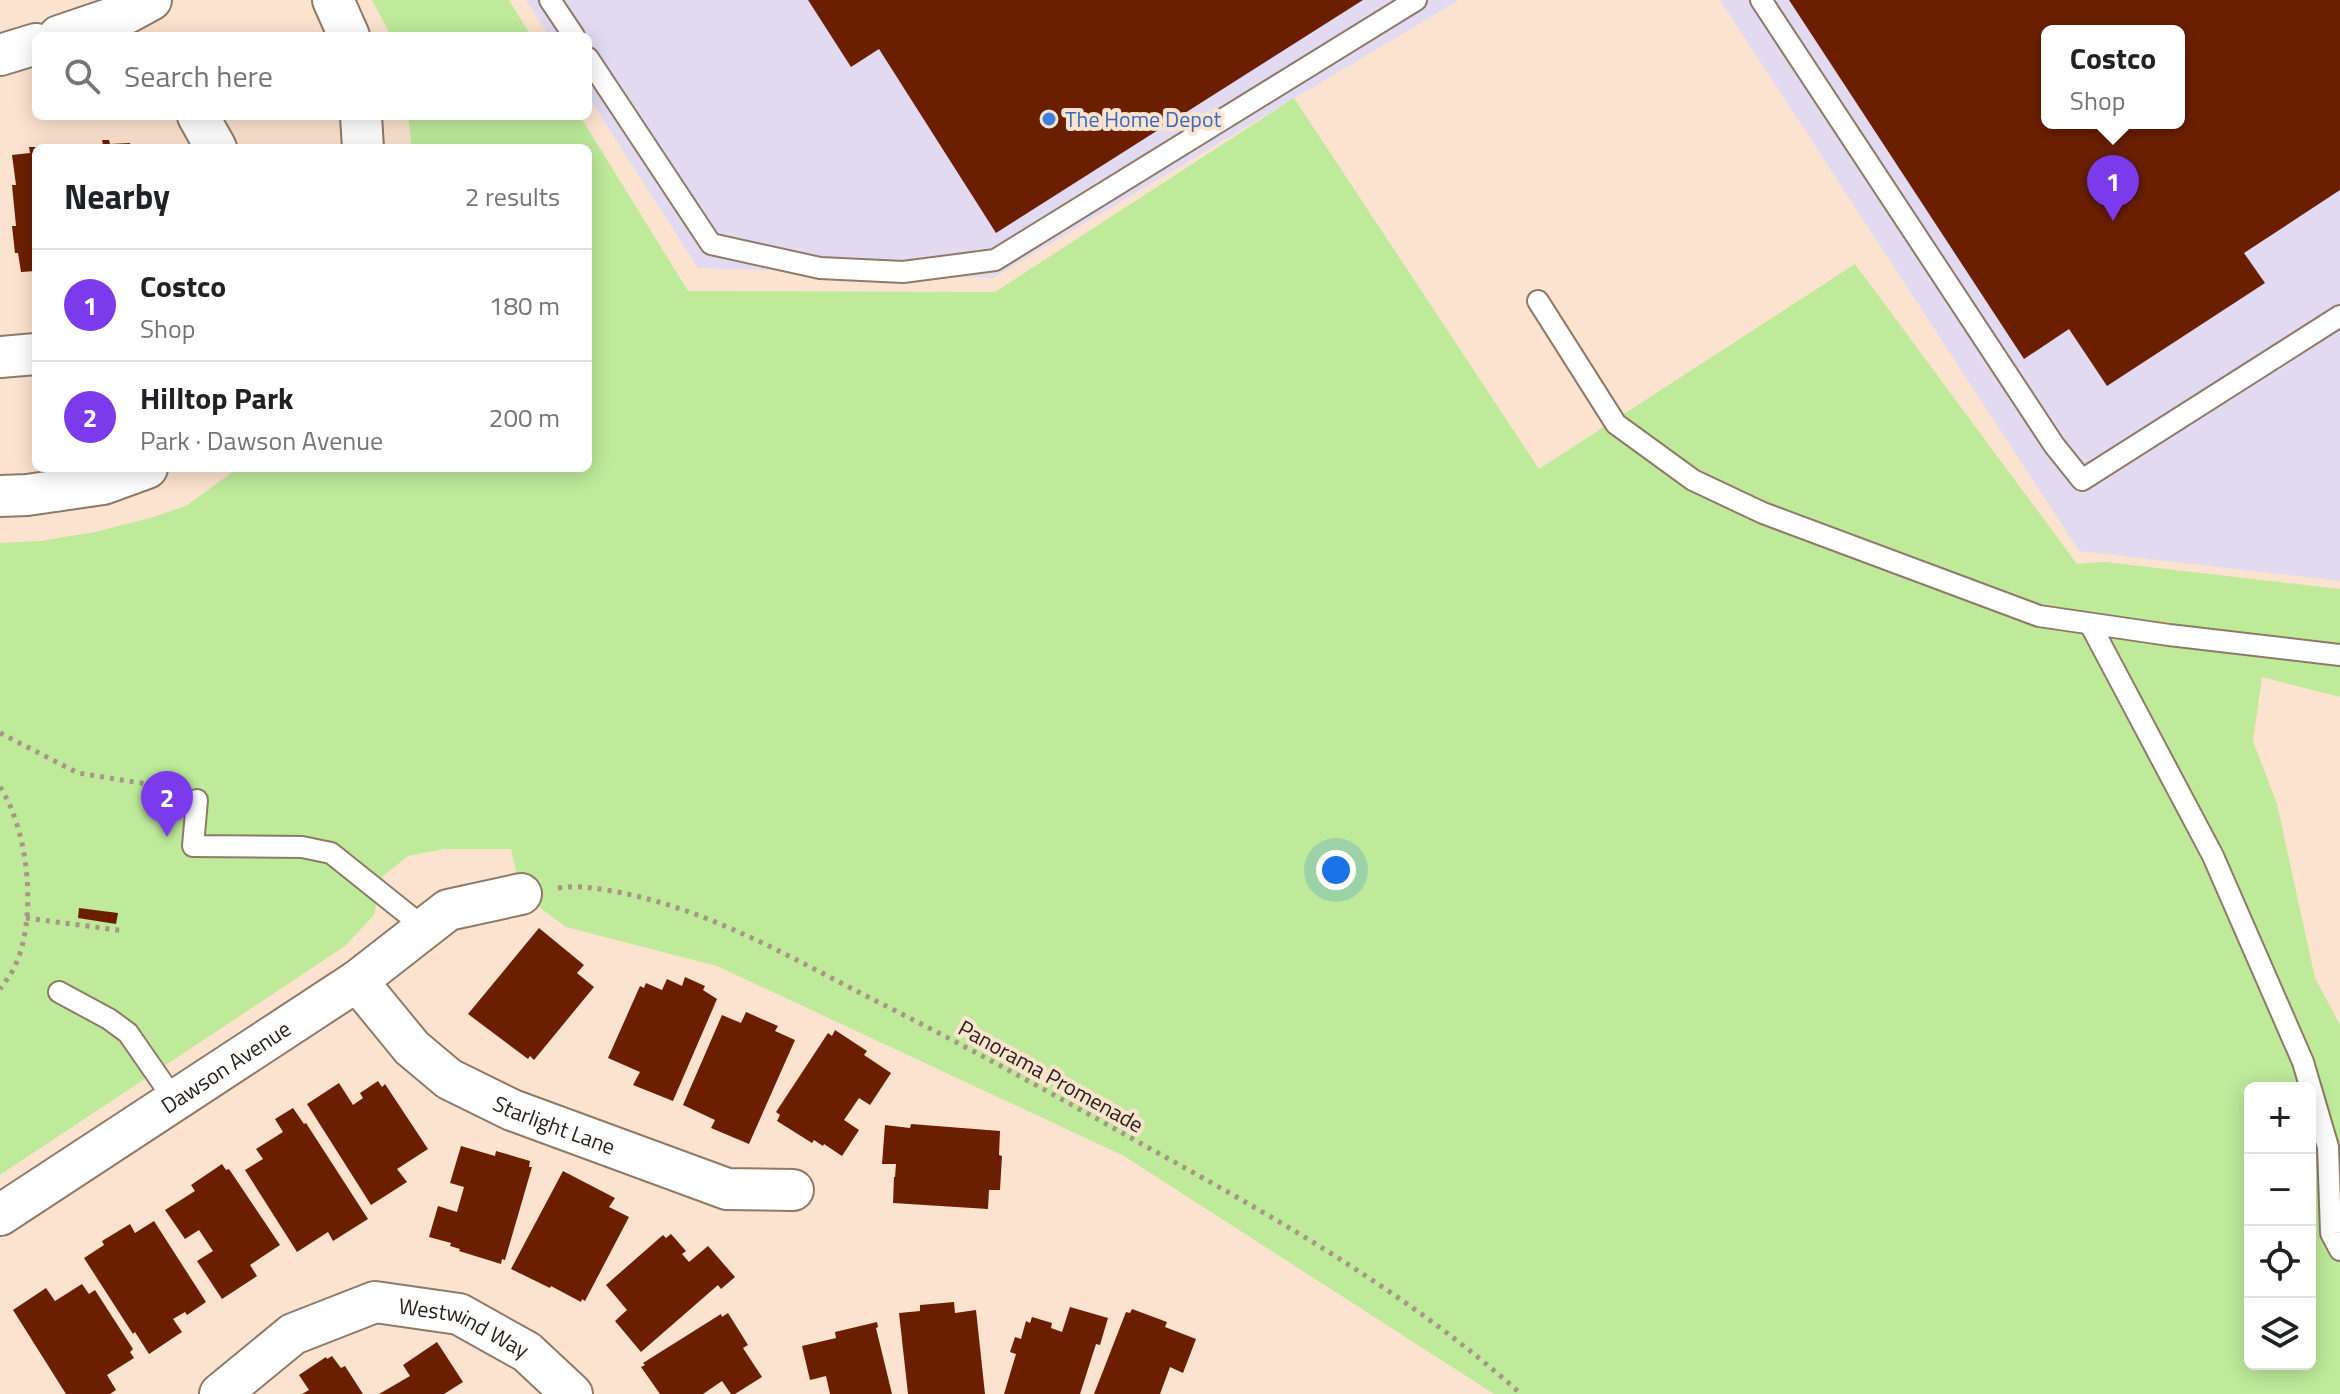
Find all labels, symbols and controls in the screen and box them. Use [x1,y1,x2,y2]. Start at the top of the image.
popup [2041,25,2185,129]
search box [32,32,592,120]
text: Costco [2070,35,2156,81]
text: Search here [124,53,273,99]
icon: search [60,54,104,98]
text: Shop [2070,81,2125,120]
place label: The Home Depot [1065,102,1221,136]
marker: The Home Depot [1040,110,1058,128]
pin: 1 [2087,155,2139,221]
text: Nearby [64,170,170,222]
text: 2 results [465,177,560,216]
text: Costco [140,263,226,309]
text: 1 [83,286,97,325]
text: 180 m [489,286,560,325]
text: Shop [140,309,195,348]
text: Hilltop Park [140,375,294,421]
text: 2 [83,398,97,437]
text: 200 m [489,398,560,437]
text: Park · Dawson Avenue [140,421,383,460]
pin: 2 [141,771,193,837]
your location [1316,850,1356,890]
street label: Panorama Promenade [952,1011,1150,1141]
street label: Dawson Avenue [154,1012,298,1122]
map controls [2244,1082,2316,1370]
button: + [2244,1082,2316,1154]
street label: Starlight Lane [487,1086,620,1164]
button: − [2244,1154,2316,1226]
button: locate [2244,1226,2316,1298]
street label: Westwind Way [396,1289,536,1367]
button: layers [2244,1298,2316,1370]

